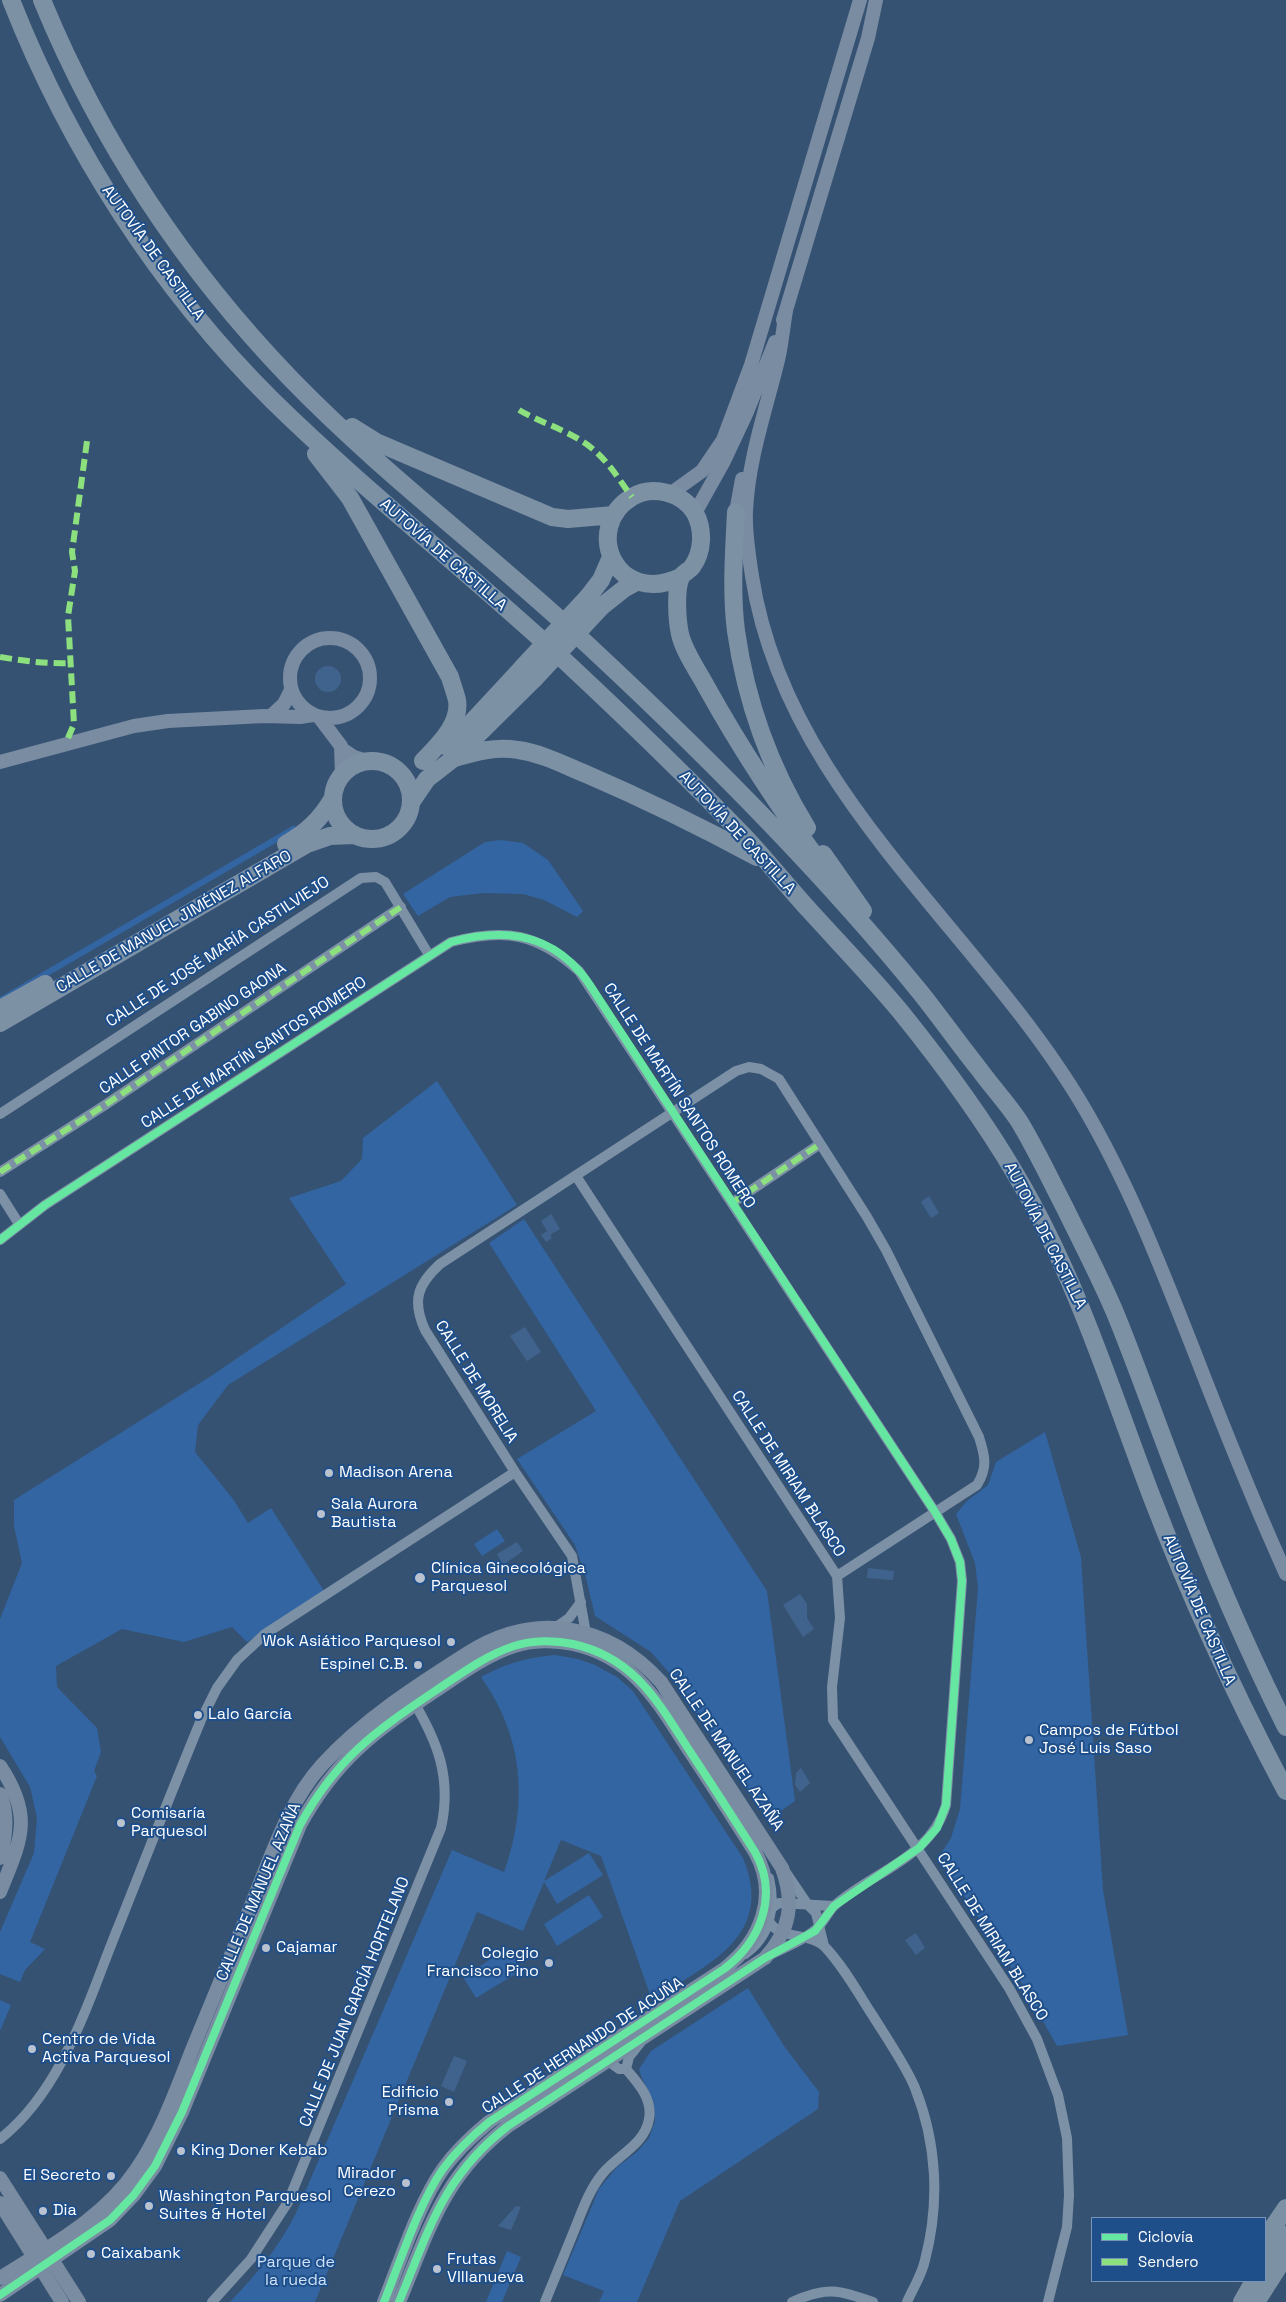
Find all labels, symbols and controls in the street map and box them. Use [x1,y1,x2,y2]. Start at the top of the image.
street label: AUTOVÍA DE CASTILLA [98,182,208,324]
street label: AUTOVÍA DE CASTILLA [376,495,510,615]
street label: AUTOVÍA DE CASTILLA [675,767,799,899]
street label: CALLE DE MANUEL JIMÉNEZ ALFARO [53,847,295,997]
street label: CALLE DE JOSÉ MARÍA CASTILVIEJO [103,872,333,1032]
street label: CALLE PINTOR GABINO GAONA [96,959,290,1099]
street label: CALLE DE MARTÍN SANTOS ROMERO [138,973,370,1133]
street label: CALLE DE MARTÍN SANTOS ROMERO [599,980,759,1212]
street label: AUTOVÍA DE CASTILLA [1000,1159,1090,1313]
street label: CALLE DE MORELIA [431,1317,521,1447]
street label: CALLE DE MIRIAM BLASCO [727,1387,849,1561]
place label: Madison Arena [339,1463,453,1483]
marker: Madison Arena [323,1467,335,1479]
place label: Sala Aurora Bautista [331,1495,418,1533]
marker: Sala Aurora Bautista [315,1508,327,1520]
street label: AUTOVÍA DE CASTILLA [1159,1532,1239,1688]
place label: Clínica Ginecológica Parquesol [431,1559,586,1597]
marker: Clínica Ginecológica Parquesol [413,1571,427,1585]
place label: Wok Asiático Parquesol [262,1632,441,1652]
marker: Wok Asiático Parquesol [445,1636,457,1648]
place label: Espinel C.B. [320,1655,408,1675]
marker: Espinel C.B. [412,1659,424,1671]
street label: CALLE DE MANUEL AZAÑA [664,1665,788,1835]
place label: Lalo García [208,1705,292,1725]
marker: Lalo García [192,1709,204,1721]
place label: Campos de Fútbol José Luis Saso [1039,1721,1179,1759]
marker: Campos de Fútbol José Luis Saso [1023,1734,1035,1746]
street label: CALLE DE MANUEL AZAÑA [213,1800,305,1984]
place label: Comisaría Parquesol [131,1804,207,1842]
marker: Comisaría Parquesol [115,1817,127,1829]
street label: CALLE DE MIRIAM BLASCO [932,1849,1052,2025]
street label: CALLE DE JUAN GARCÍA HORTELANO [296,1874,414,2130]
place label: Cajamar [276,1938,338,1958]
marker: Cajamar [260,1942,272,1954]
place label: Colegio Francisco Pino [427,1944,539,1982]
marker: Colegio Francisco Pino [543,1957,555,1969]
street label: CALLE DE HERNANDO DE ACUÑA [479,1974,687,2118]
place label: Centro de Vida Activa Parquesol [42,2030,170,2068]
marker: Centro de Vida Activa Parquesol [26,2043,38,2055]
place label: Edificio Prisma [382,2083,439,2121]
marker: Edificio Prisma [443,2096,455,2108]
place label: King Doner Kebab [191,2141,328,2161]
marker: King Doner Kebab [175,2145,187,2157]
place label: Mirador Cerezo [337,2164,396,2202]
place label: El Secreto [23,2166,101,2186]
marker: El Secreto [105,2170,117,2182]
marker: Mirador Cerezo [400,2177,412,2189]
place label: Washington Parquesol Suites & Hotel [159,2187,331,2225]
marker: Washington Parquesol Suites & Hotel [143,2200,155,2212]
place label: Dia [53,2201,77,2221]
marker: Dia [37,2205,49,2217]
legend [1091,2217,1266,2282]
text: Ciclovía [1138,2227,1193,2246]
place label: Caixabank [101,2244,181,2264]
marker: Caixabank [85,2248,97,2260]
place label: Frutas VIllanueva [447,2250,524,2288]
text: Sendero [1138,2252,1198,2271]
park label: Parque de la rueda [257,2253,335,2291]
marker: Frutas VIllanueva [431,2263,443,2275]

